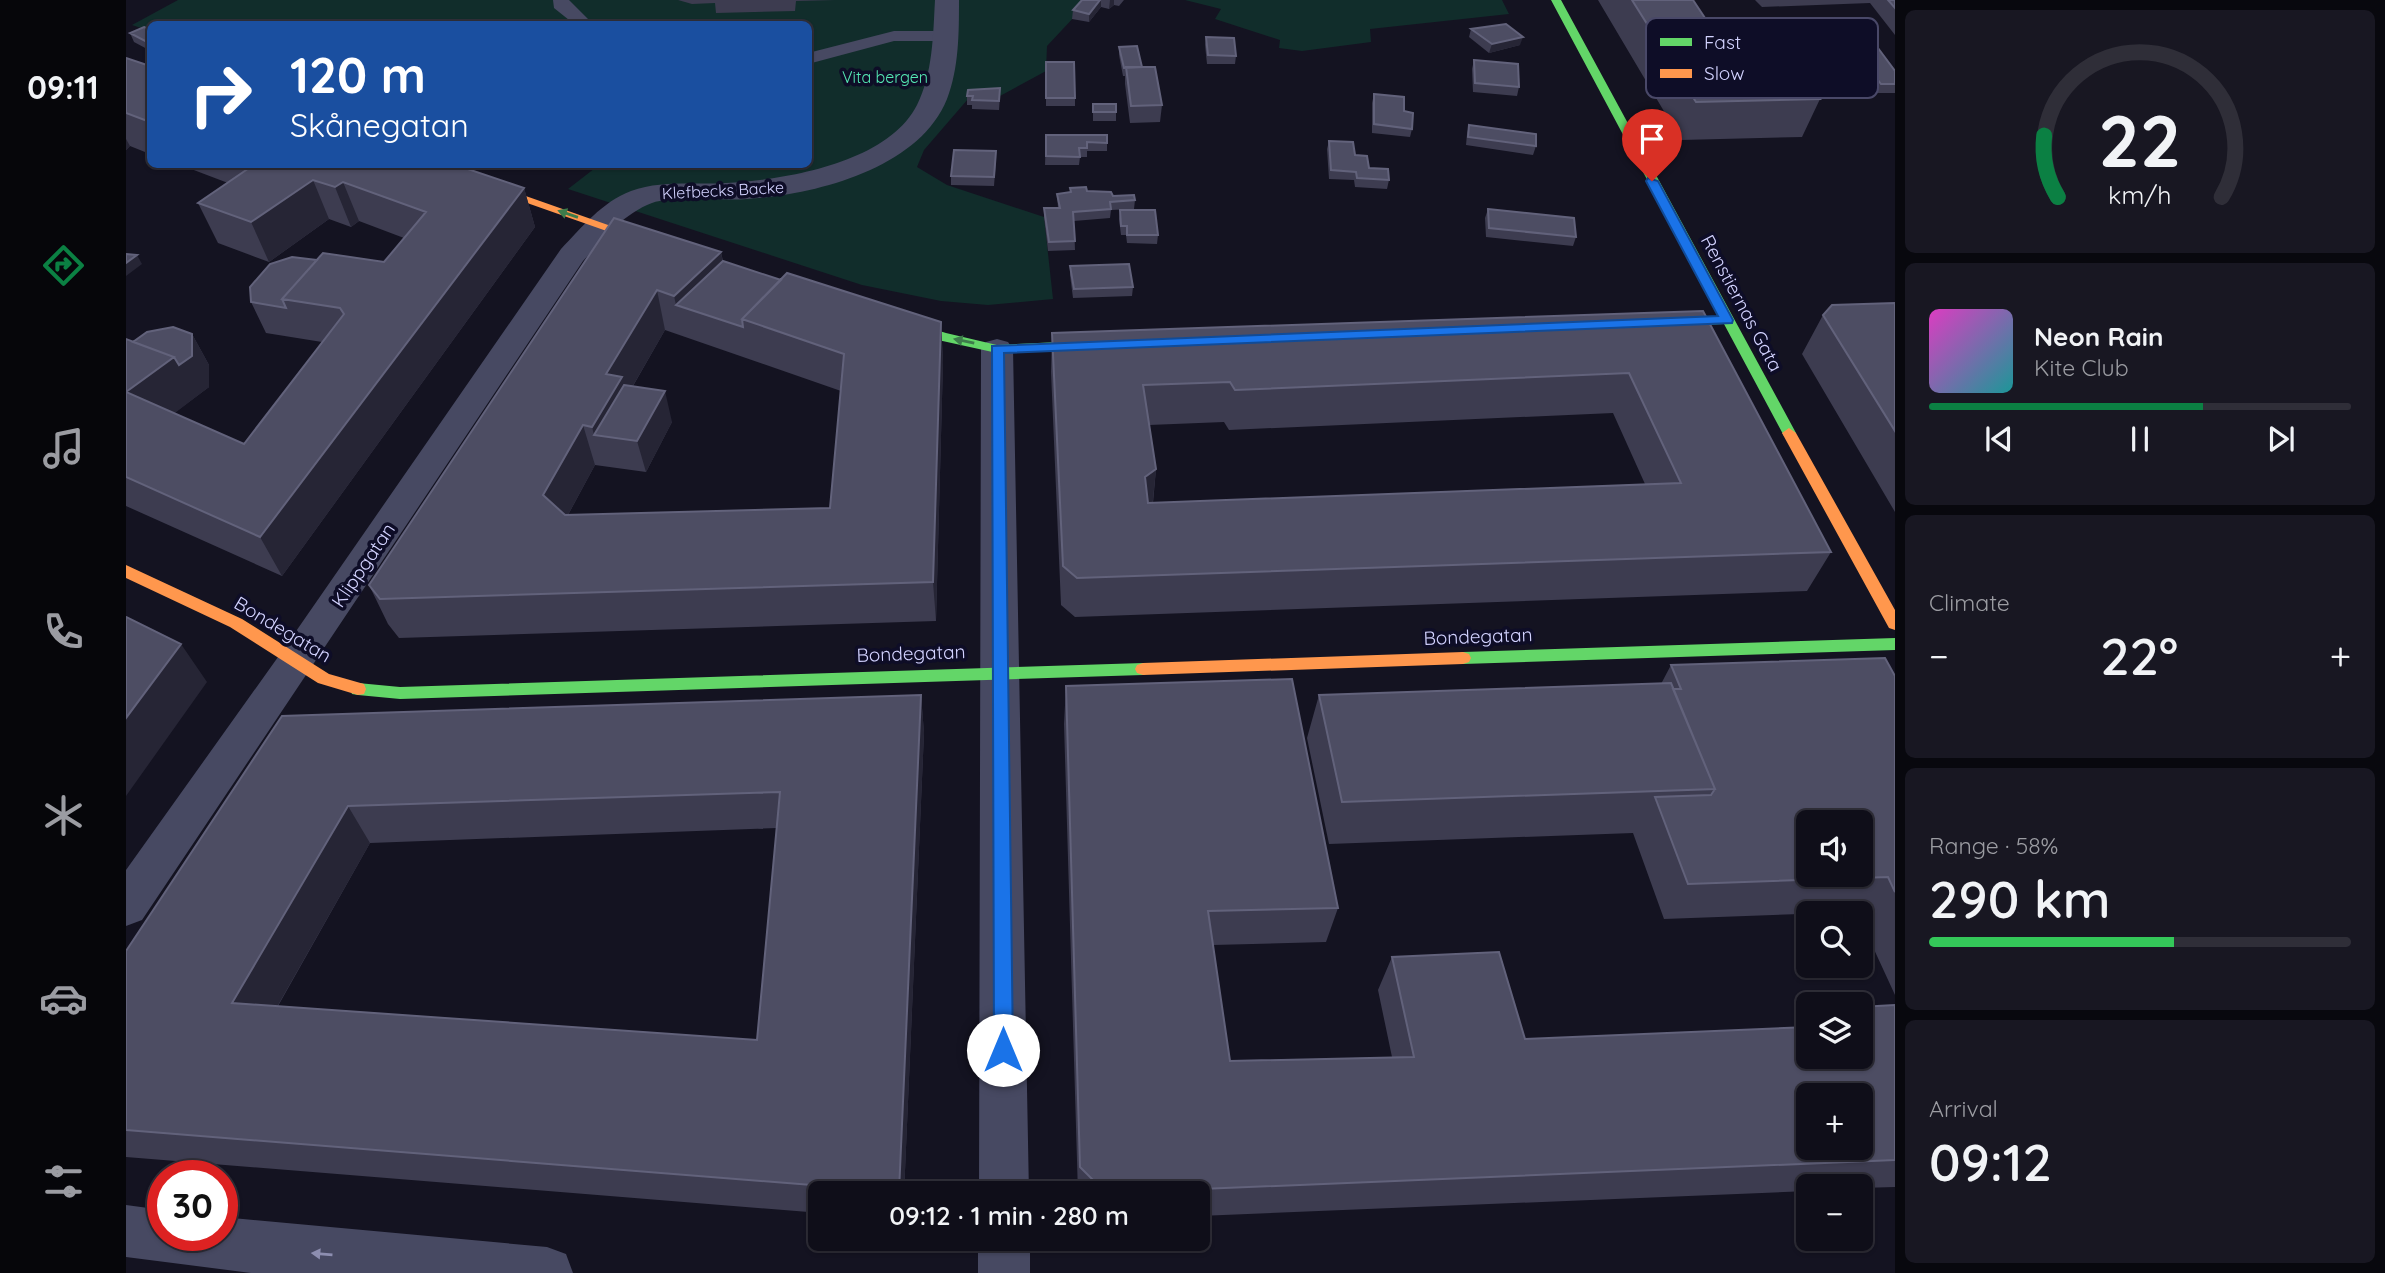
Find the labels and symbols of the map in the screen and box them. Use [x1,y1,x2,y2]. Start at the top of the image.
legend [1646,18,1878,98]
text: Fast [1704,30,1741,54]
text: Slow [1704,61,1745,85]
park label: Vita bergen [842,67,928,87]
pin [1622,109,1682,181]
street label: Klefbecks Backe [661,177,785,203]
one-way arrow [557,208,578,219]
street label: Renstiernas Gata [1696,231,1788,375]
one-way arrow [953,336,975,347]
street label: Klippgatan [326,518,400,612]
street label: Bondegatan [230,591,336,667]
street label: Bondegatan [1423,622,1533,650]
street label: Bondegatan [856,639,966,667]
position arrow [966,1013,1040,1087]
speed limit sign: 30 [147,1160,238,1251]
one-way arrow [311,1248,333,1259]

